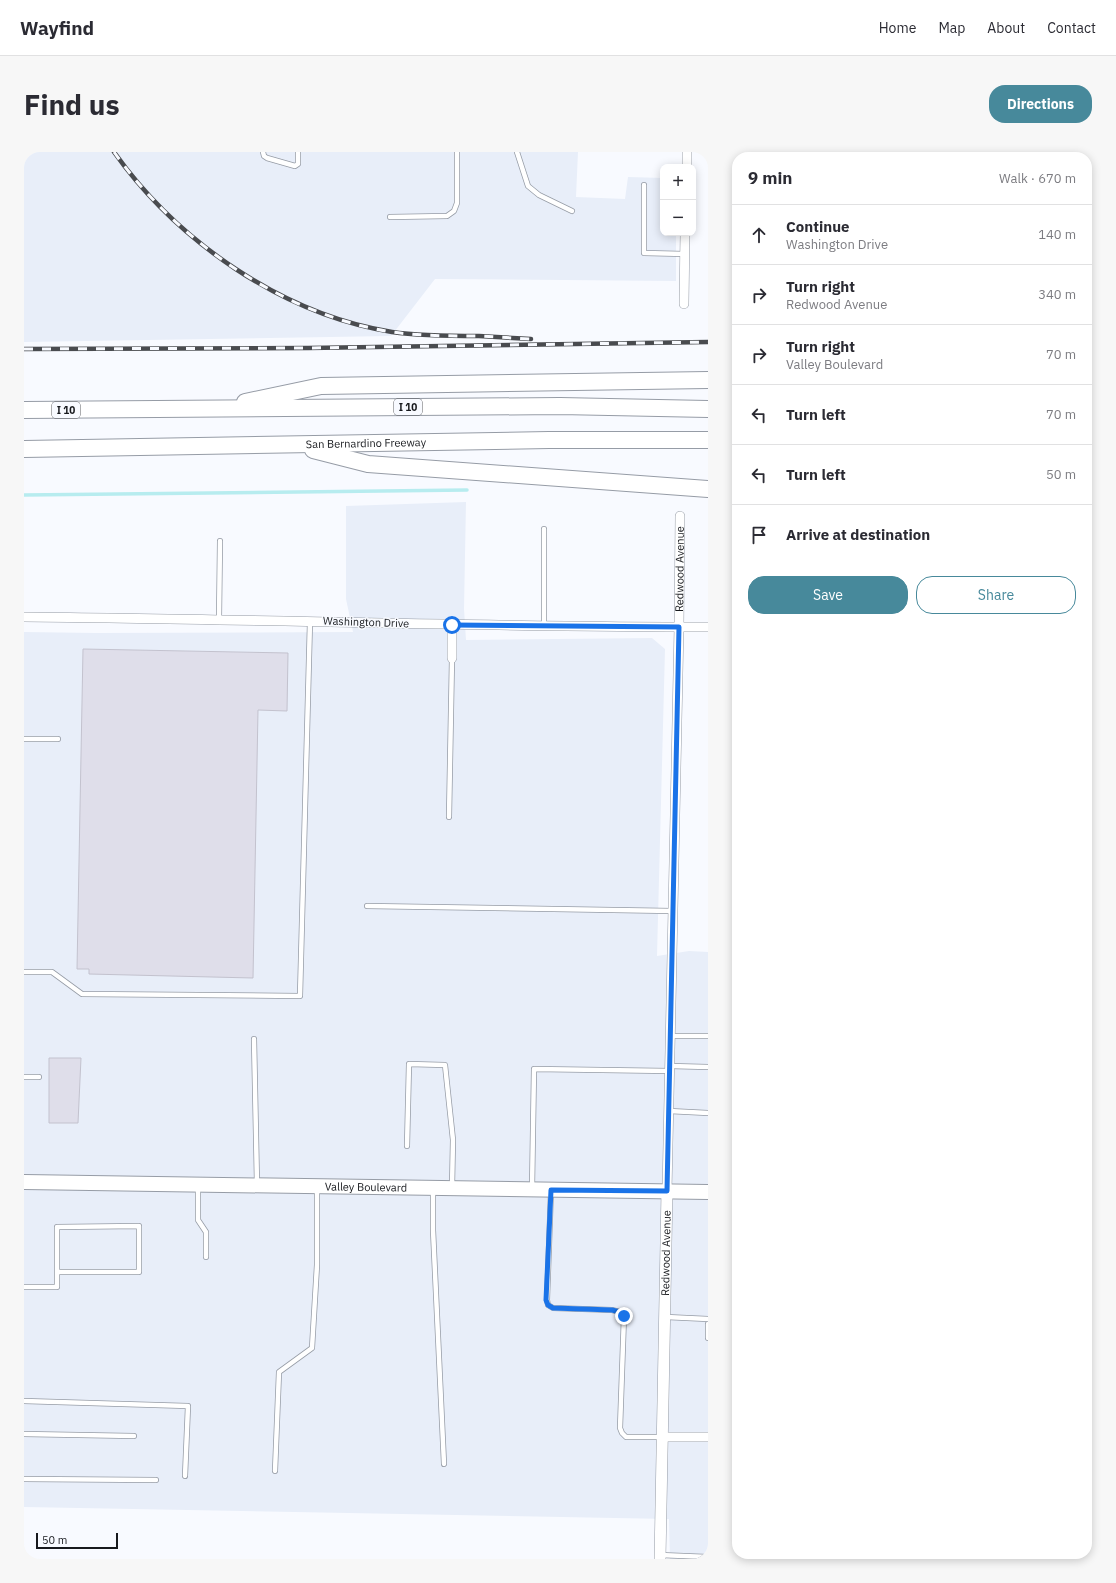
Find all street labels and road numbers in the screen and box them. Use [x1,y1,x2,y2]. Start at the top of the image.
road number: I 10 [394,399,422,415]
road number: I 10 [52,402,80,418]
street label: San Bernardino Freeway [306,435,427,451]
street label: Redwood Avenue [672,526,687,612]
street label: Washington Drive [323,613,409,631]
street label: Valley Boulevard [325,1179,407,1195]
street label: Redwood Avenue [658,1210,674,1296]

